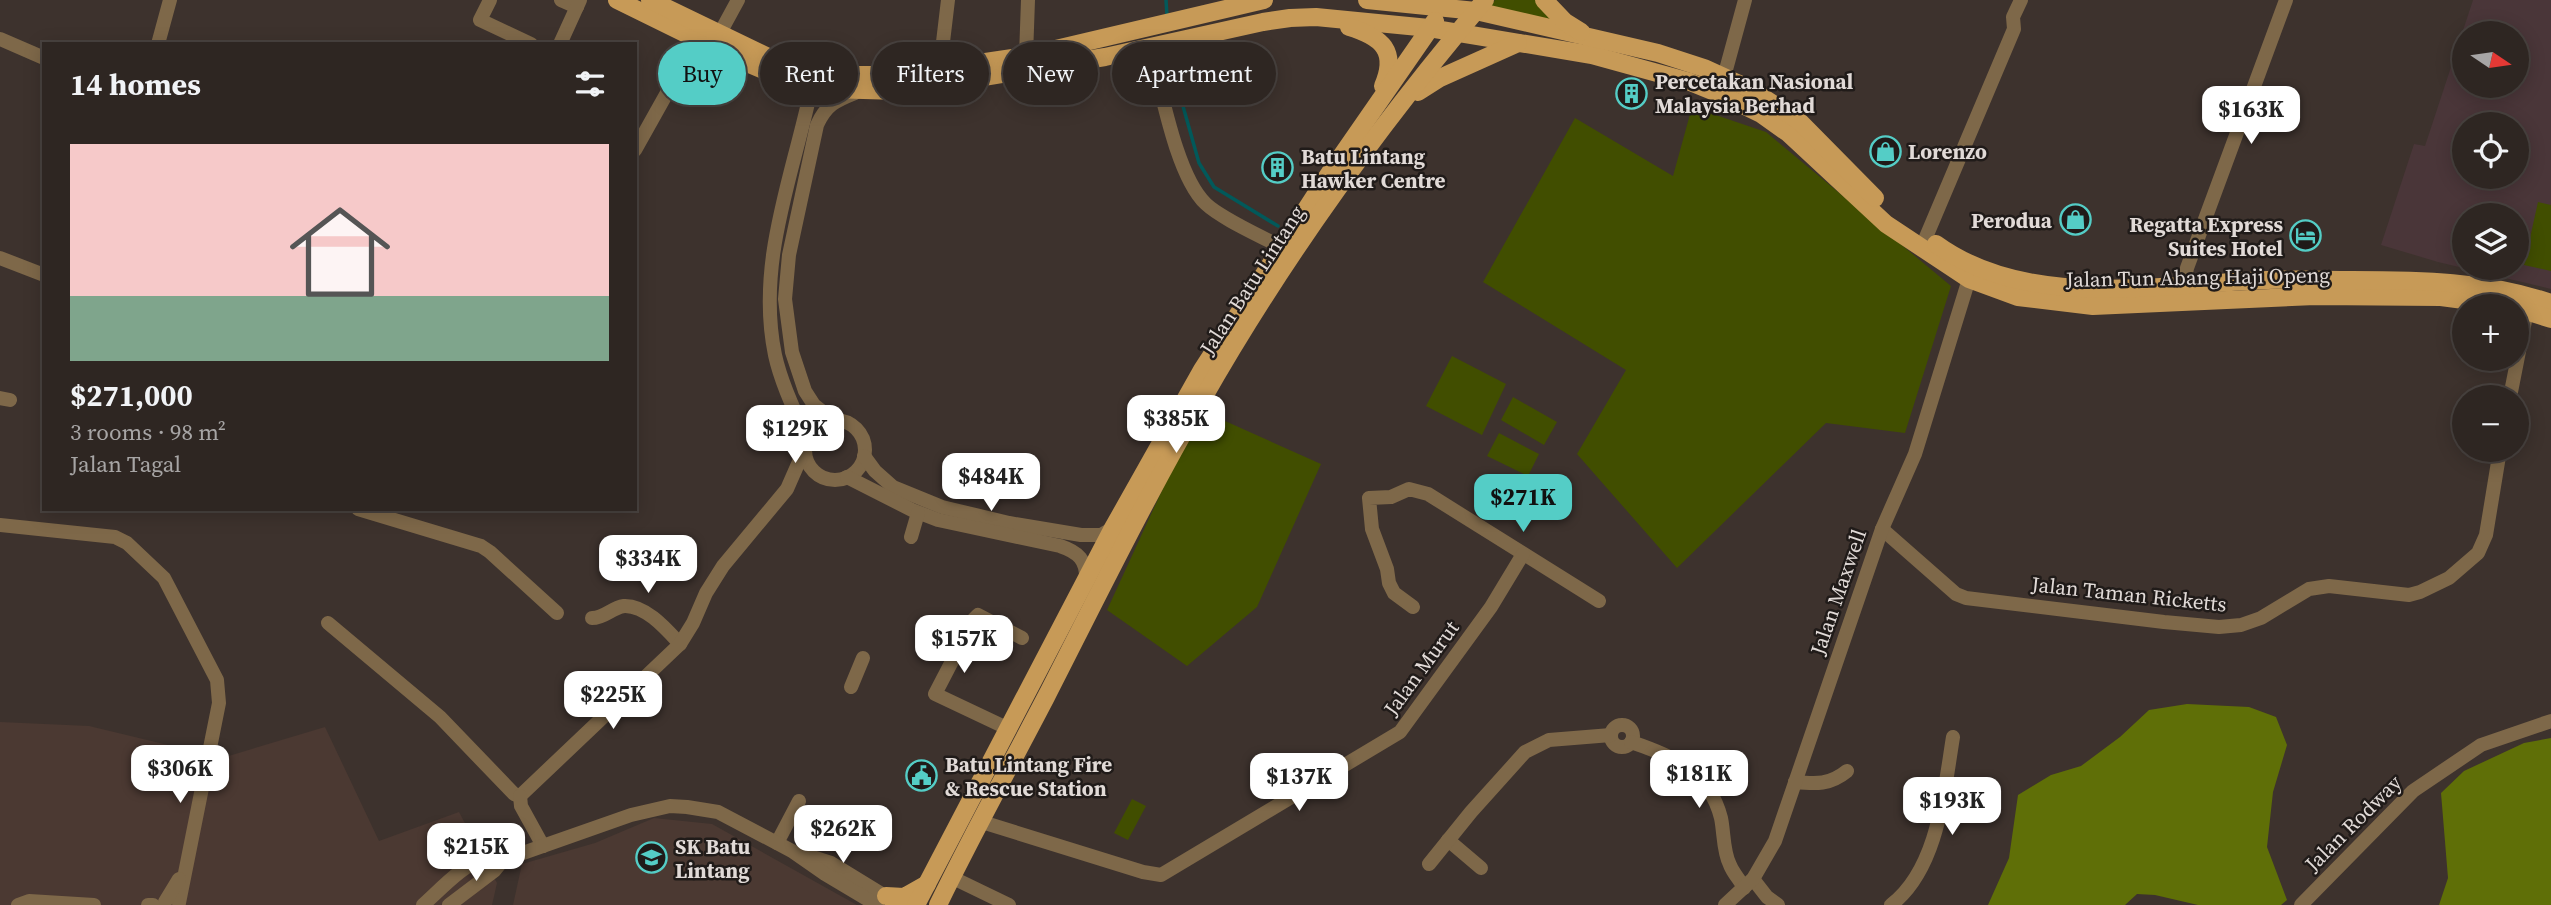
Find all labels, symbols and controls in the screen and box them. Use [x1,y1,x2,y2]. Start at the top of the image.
north arrow [2452,21,2529,98]
map controls [2452,21,2529,462]
chip: Buy [658,42,746,105]
chip: Rent [760,42,858,105]
chip: Filters [872,42,989,105]
chip: New [1003,42,1098,105]
chip: Apartment [1112,42,1276,105]
text: 14 homes [70,64,201,105]
icon: filters [571,65,609,103]
place label: Percetakan Nasional Malaysia Berhad [1655,67,1854,120]
building icon: Percetakan Nasional Malaysia Berhad [1615,76,1649,110]
pin: $163K [2202,86,2300,146]
text: $163K [2218,93,2284,125]
button: locate [2452,112,2529,189]
shop icon: Lorenzo [1868,134,1902,168]
place label: Lorenzo [1908,137,1987,166]
place label: Batu Lintang Hawker Centre [1301,142,1446,195]
building icon: Batu Lintang Hawker Centre [1261,151,1295,185]
icon: home [277,189,403,315]
street label: Jalan Batu Lintang [1192,200,1311,361]
shop icon: Perodua [2058,203,2092,237]
button: layers [2452,203,2529,280]
place label: Perodua [1971,206,2053,235]
place label: Regatta Express Suites Hotel [2129,210,2283,263]
hotel icon: Regatta Express Suites Hotel [2289,219,2323,253]
street label: Jalan Tun Abang Haji Openg [2065,260,2330,294]
button: + [2452,294,2529,371]
text: $271,000 [70,375,193,416]
button: − [2452,385,2529,462]
pin: $385K [1127,396,1225,455]
text: $385K [1143,402,1209,434]
pin: $129K [746,406,844,465]
text: $129K [762,412,828,444]
text: 3 rooms · 98 m² [70,416,226,448]
text: Jalan Tagal [70,448,181,480]
pin: $484K [942,454,1040,513]
text: $484K [958,460,1024,492]
pin: $271K [1474,475,1572,534]
text: $271K [1490,481,1556,513]
street label: Jalan Maxwell [1803,525,1873,660]
pin: $334K [599,536,697,595]
text: $334K [615,542,681,574]
street label: Jalan Taman Ricketts [2029,569,2228,619]
street label: Jalan Murut [1376,614,1465,722]
pin: $157K [915,616,1013,675]
text: $157K [931,622,997,654]
pin: $225K [564,672,662,731]
text: $225K [580,678,646,710]
pin: $306K [131,746,229,805]
place label: Batu Lintang Fire & Rescue Station [945,750,1112,803]
pin: $181K [1650,750,1748,810]
text: $306K [147,752,213,784]
pin: $137K [1250,754,1348,813]
text: $181K [1666,757,1732,789]
public building icon: Batu Lintang Fire & Rescue Station [905,759,939,793]
text: $137K [1266,760,1332,792]
street label: Jalan Rodway [2298,768,2408,878]
pin: $193K [1903,778,2001,837]
text: $193K [1919,784,1985,816]
pin: $262K [794,806,892,865]
text: $262K [810,812,876,844]
pin: $215K [427,824,525,883]
text: $215K [443,830,509,862]
place label: SK Batu Lintang [675,832,751,885]
school or university icon: SK Batu Lintang [635,841,669,875]

